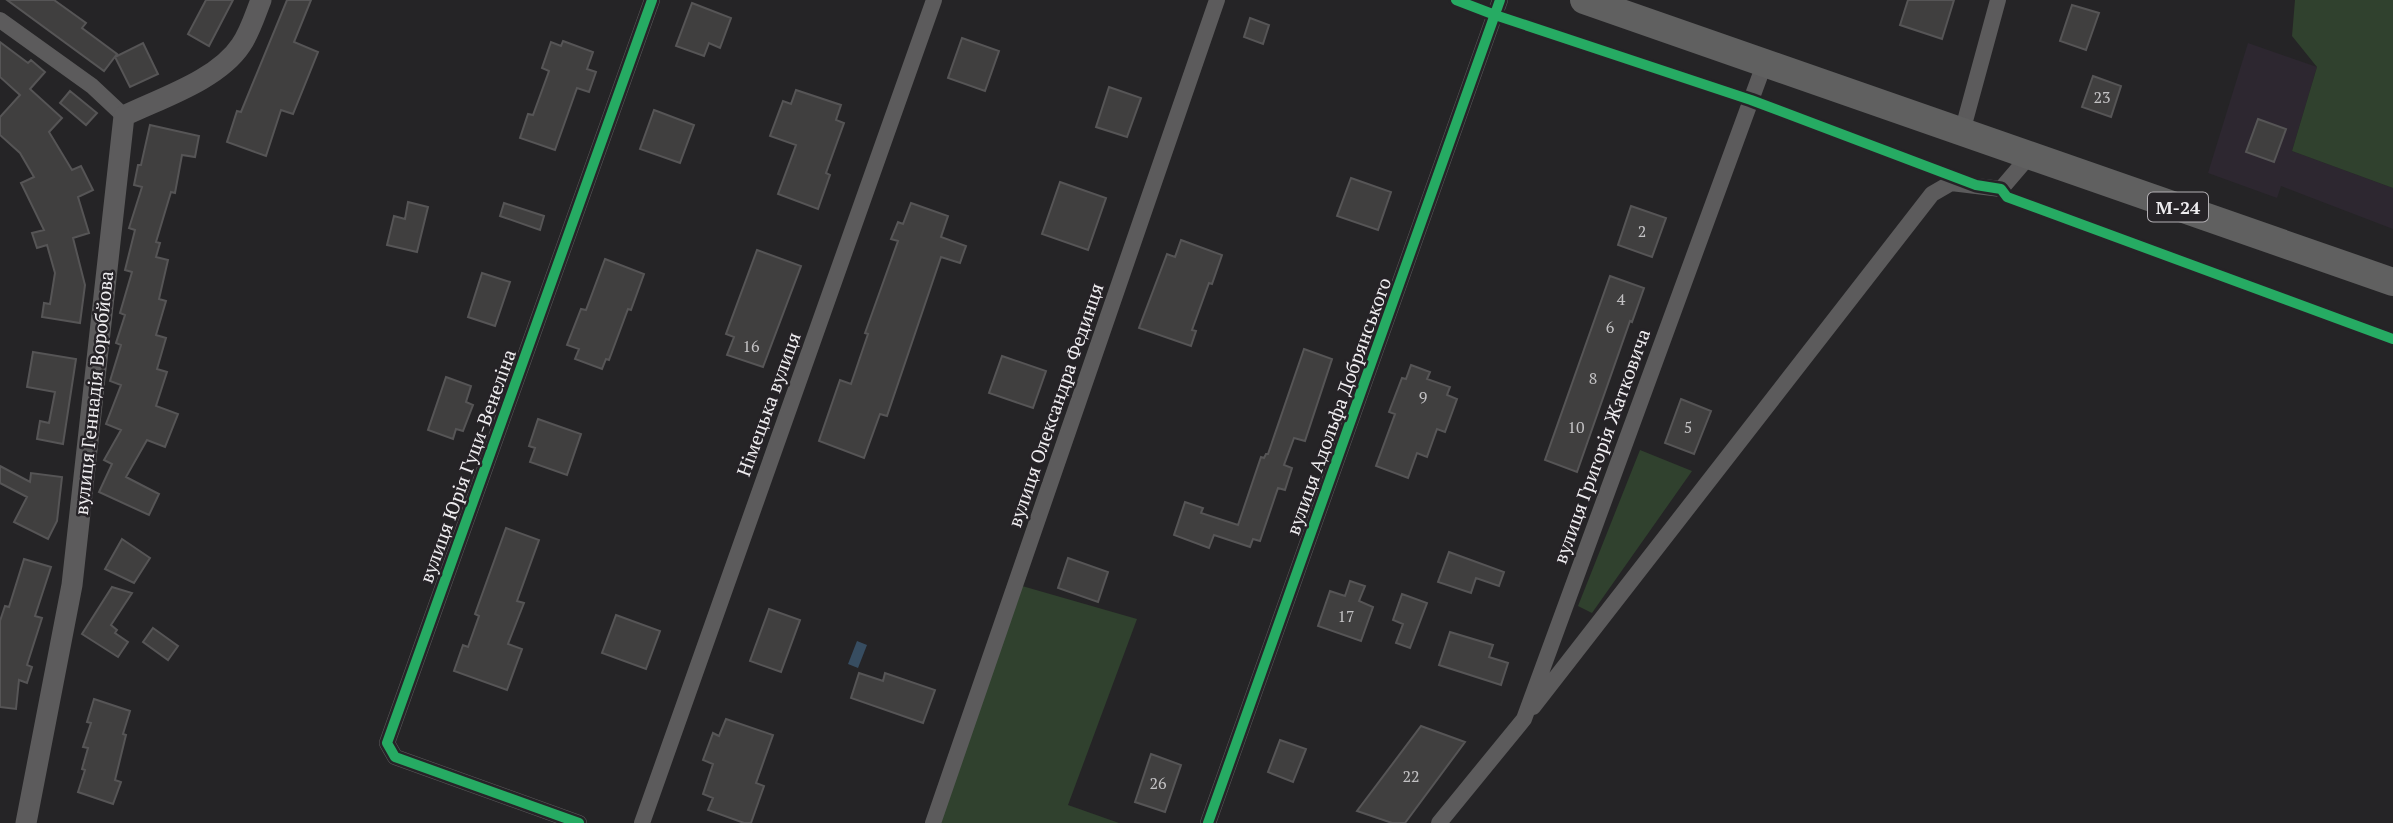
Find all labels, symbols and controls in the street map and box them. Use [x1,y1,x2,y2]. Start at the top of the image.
house number: 23 [2093,86,2111,108]
road number: М-24 [2148,192,2208,222]
house number: 2 [1638,220,1646,242]
street label: вулиця Геннадія Воробйова [68,269,118,516]
street label: вулиця Адольфа Добрянського [1280,274,1396,538]
street label: вулиця Олександра Фединця [1001,280,1109,530]
house number: 4 [1617,288,1626,310]
house number: 6 [1606,316,1615,338]
street label: вулиця Григорія Жатковича [1547,325,1655,567]
street label: Німецька вулиця [730,328,806,480]
house number: 16 [742,335,760,357]
street label: вулиця Юрія Гуци-Венеліна [413,345,521,586]
house number: 8 [1589,367,1597,389]
house number: 9 [1419,386,1427,408]
house number: 10 [1567,416,1585,438]
house number: 5 [1684,416,1692,438]
house number: 17 [1337,605,1355,627]
house number: 22 [1402,765,1420,787]
house number: 26 [1149,772,1167,794]

